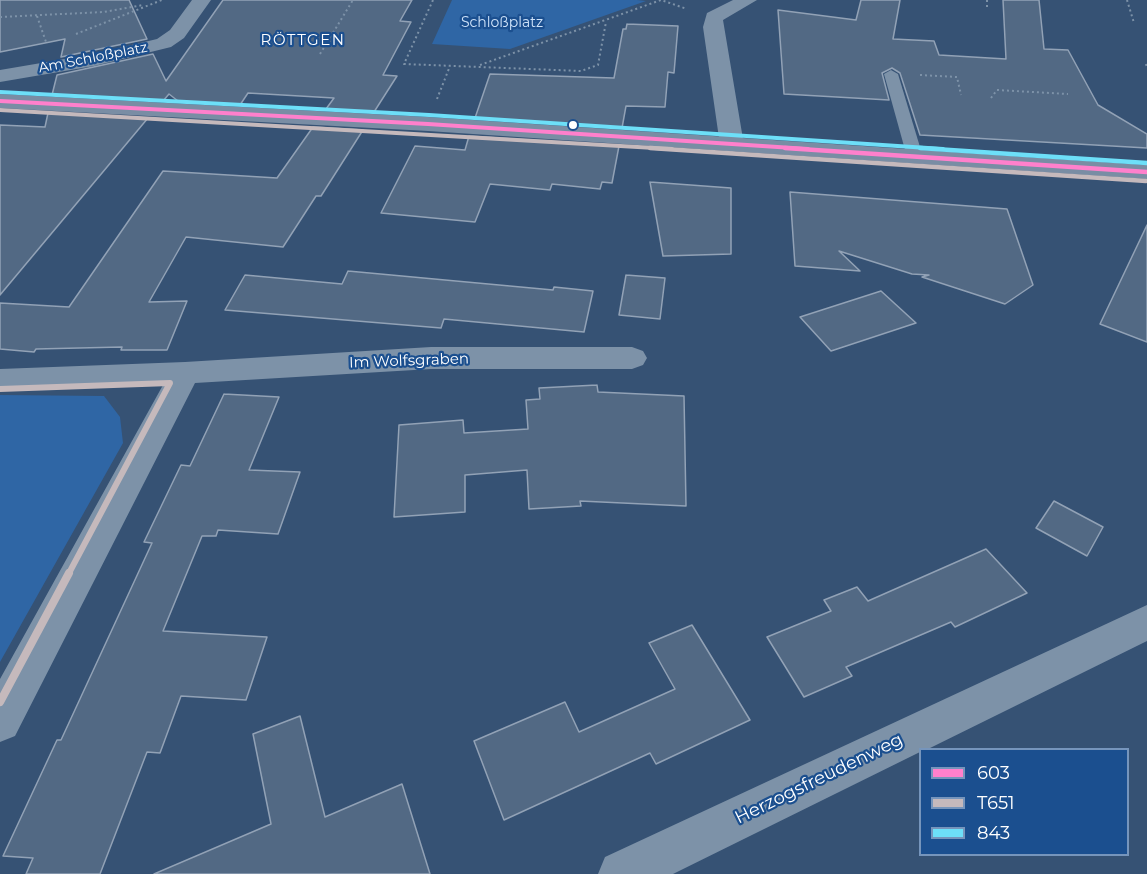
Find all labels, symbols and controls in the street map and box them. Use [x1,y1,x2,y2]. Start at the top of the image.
park label: Schloßplatz [461,15,543,31]
district label: RÖTTGEN [261,32,345,50]
street label: Am Schloßplatz [37,39,149,77]
unlabelled marker [567,119,579,131]
street label: Im Wolfsgraben [349,350,469,372]
street label: Herzogsfreudenweg [732,729,906,829]
legend [919,748,1129,856]
text: 603 [977,762,1010,784]
text: T651 [977,792,1015,814]
text: 843 [977,822,1010,844]

